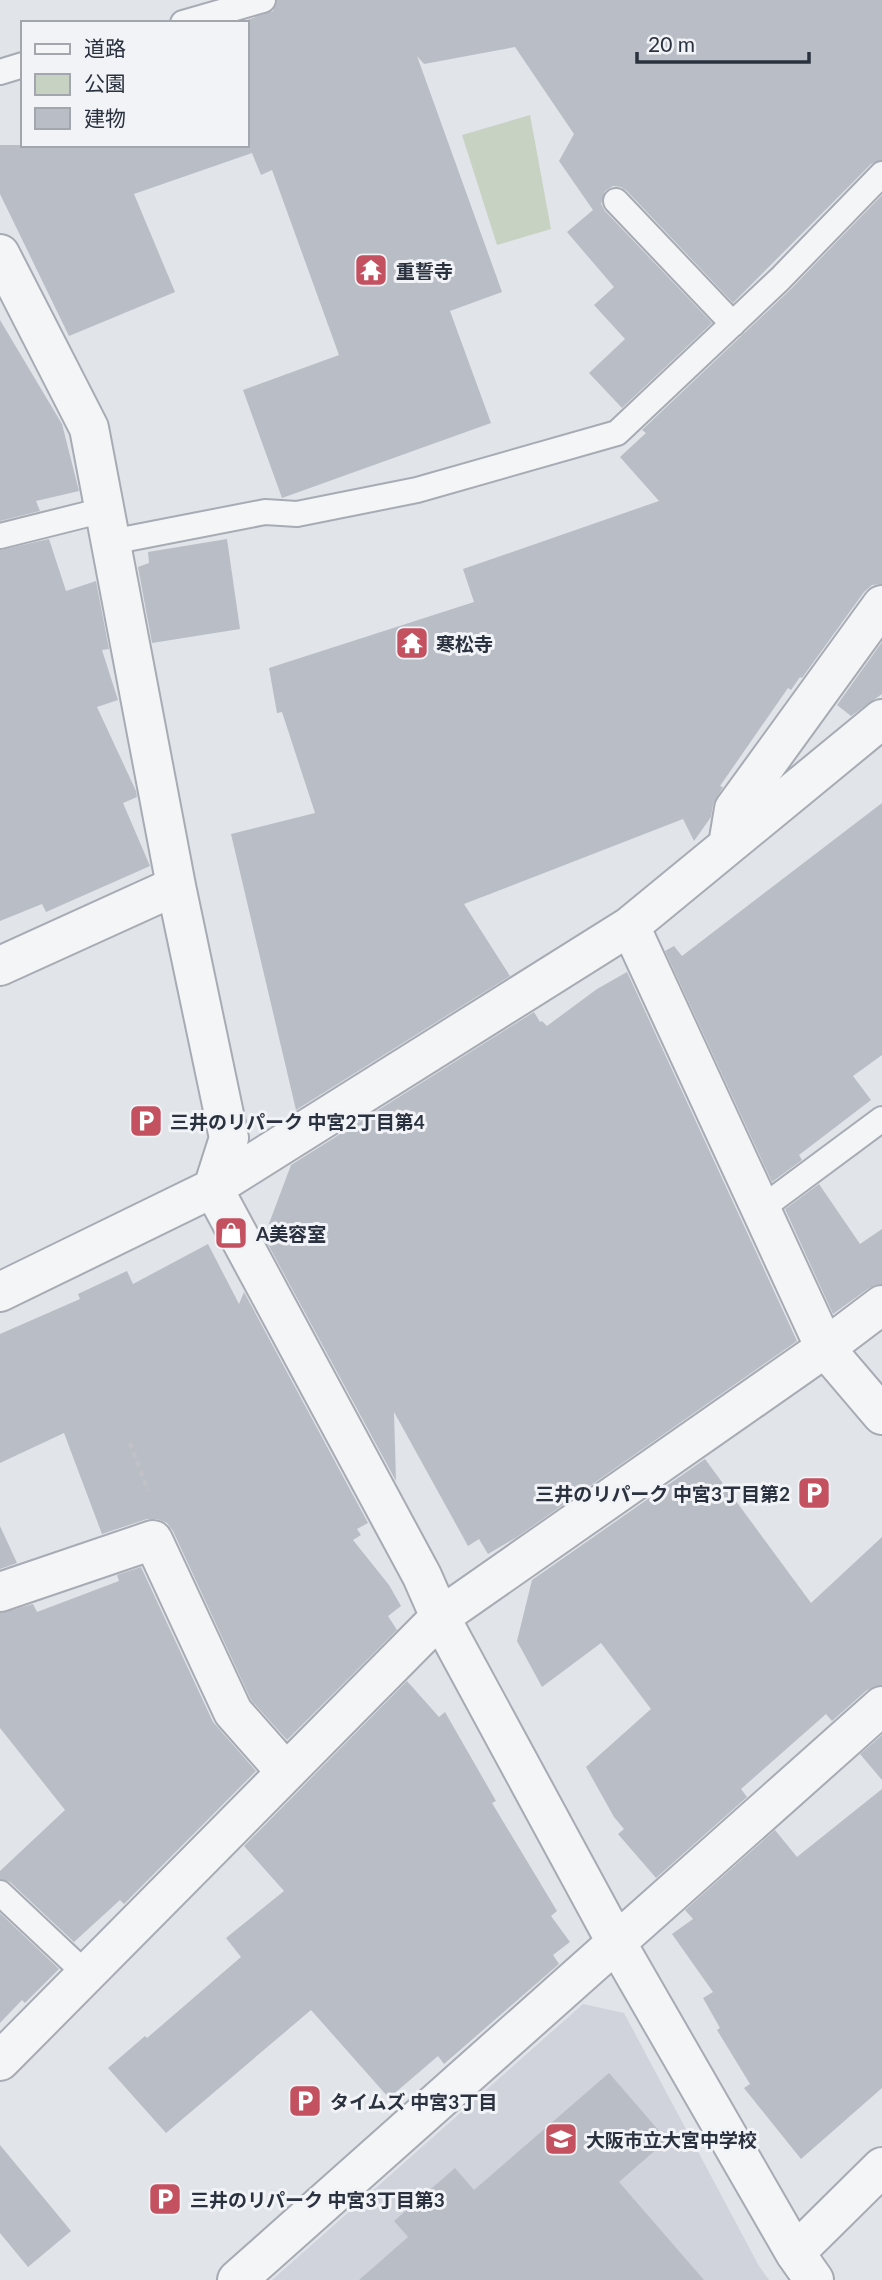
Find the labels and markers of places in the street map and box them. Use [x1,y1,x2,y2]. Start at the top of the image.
temple icon: 重誓寺 [352,251,390,289]
place label: 重誓寺 [396,259,453,282]
temple icon: 寒松寺 [393,624,431,662]
place label: 寒松寺 [436,632,493,655]
parking icon: 三井のリパーク 中宮2丁目第4 [127,1102,165,1140]
place label: 三井のリパーク 中宮2丁目第4 [170,1110,425,1133]
shop icon: A美容室 [212,1214,250,1252]
place label: A美容室 [255,1222,326,1245]
parking icon: 三井のリパーク 中宮3丁目第2 [795,1474,833,1512]
place label: 三井のリパーク 中宮3丁目第2 [535,1482,790,1505]
parking icon: タイムズ 中宮3丁目 [286,2082,324,2120]
place label: タイムズ 中宮3丁目 [330,2090,497,2113]
school or university icon: 大阪市立大宮中学校 [542,2120,580,2158]
place label: 大阪市立大宮中学校 [586,2128,757,2151]
parking icon: 三井のリパーク 中宮3丁目第3 [146,2180,184,2218]
place label: 三井のリパーク 中宮3丁目第3 [190,2188,445,2211]

